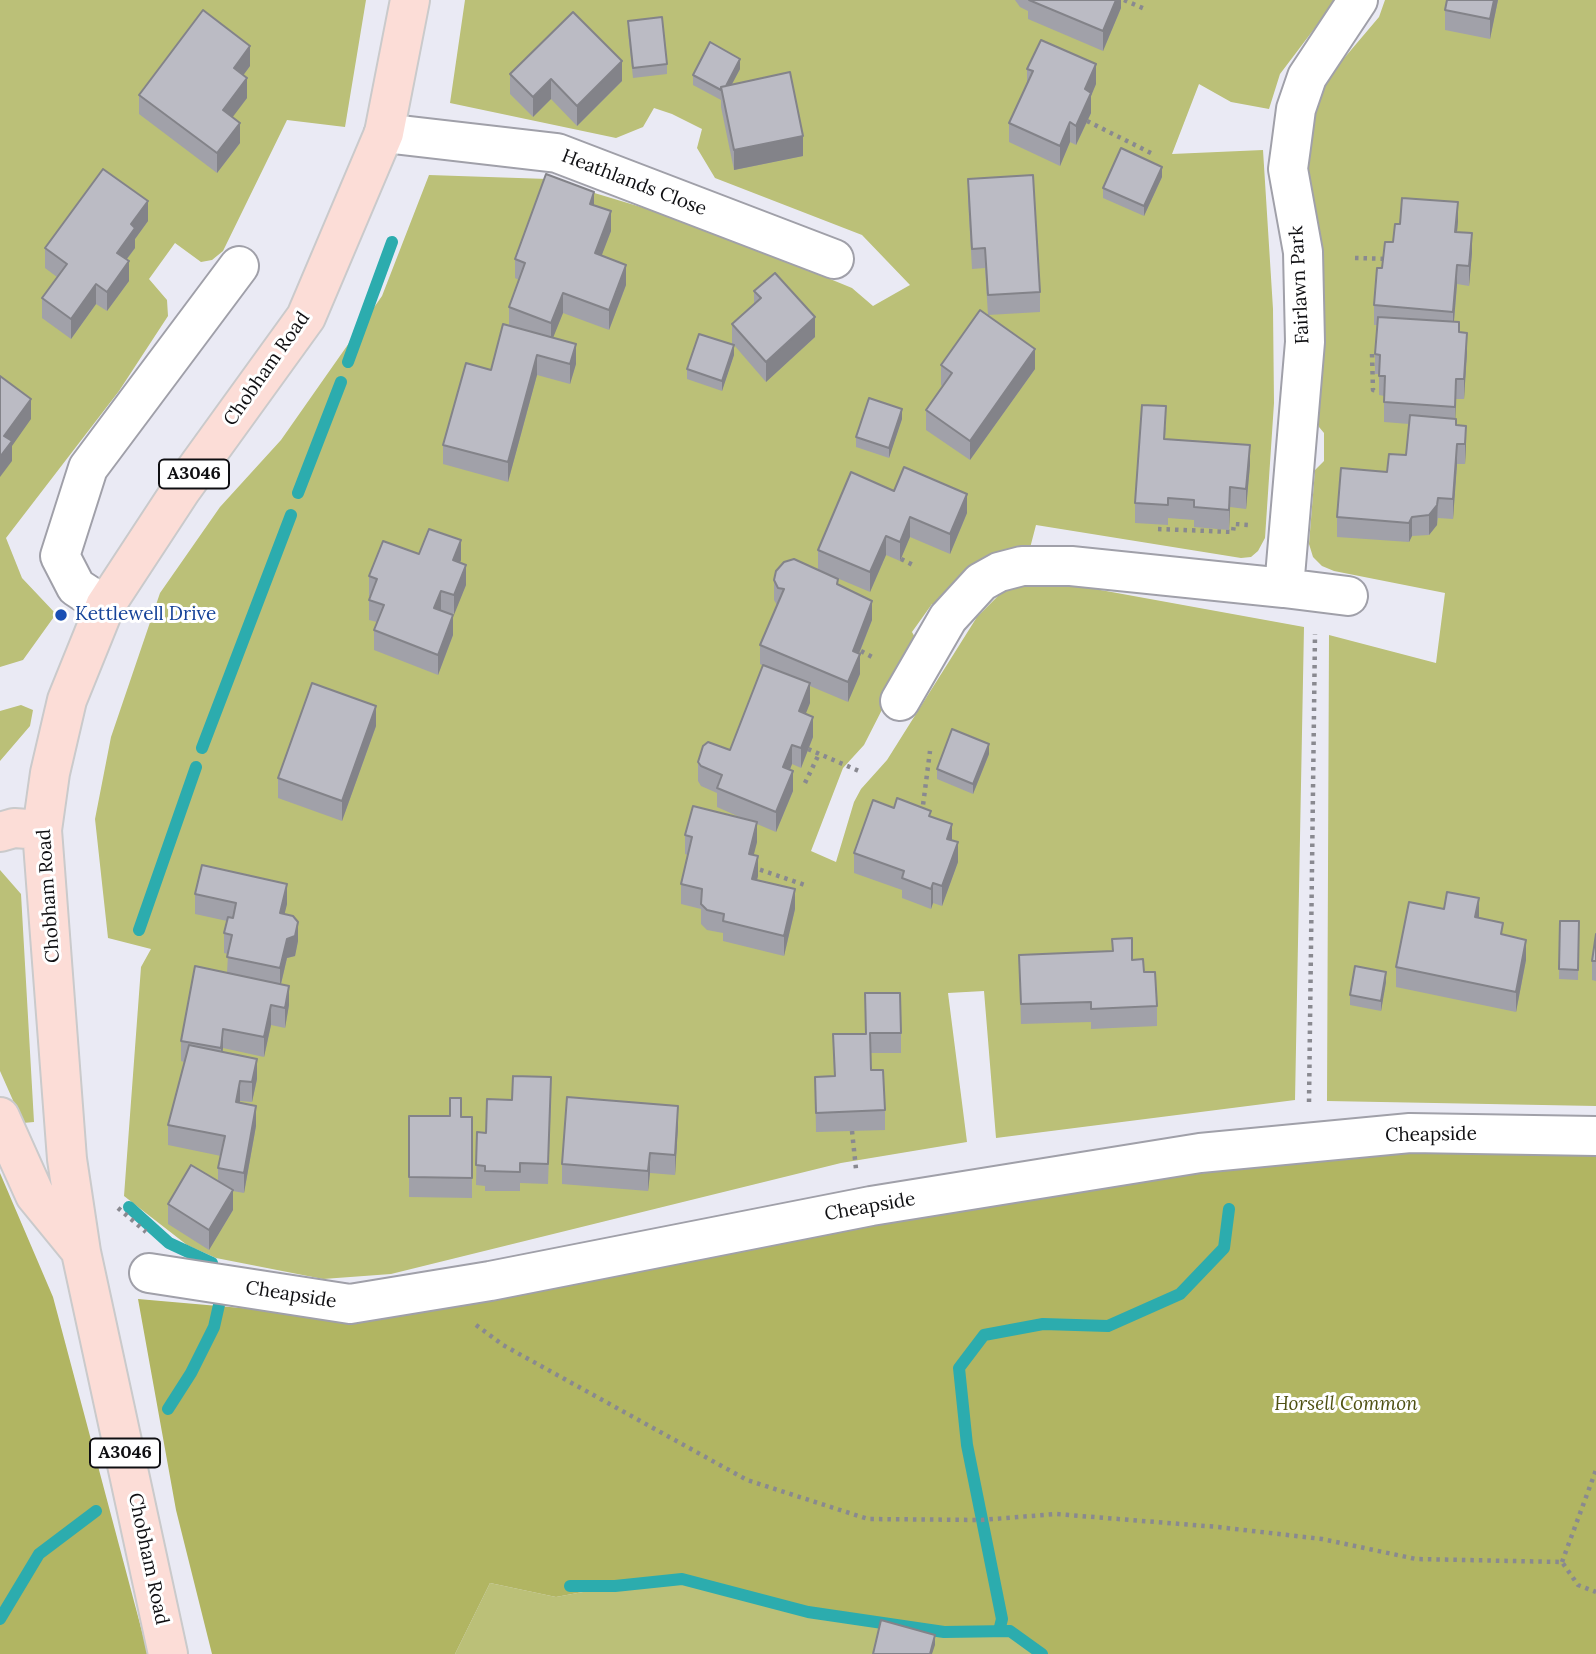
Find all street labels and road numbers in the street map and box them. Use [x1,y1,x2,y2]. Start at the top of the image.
street label: Heathlands Close [558,145,710,221]
street label: Fairlawn Park [1286,225,1314,345]
street label: Chobham Road [219,308,315,430]
road number: A3046 [159,460,229,488]
street label: Chobham Road [33,828,65,964]
street label: Cheapside [1385,1123,1477,1147]
street label: Cheapside [823,1188,917,1226]
street label: Cheapside [244,1277,338,1313]
road number: A3046 [90,1438,160,1468]
street label: Chobham Road [123,1491,173,1627]

